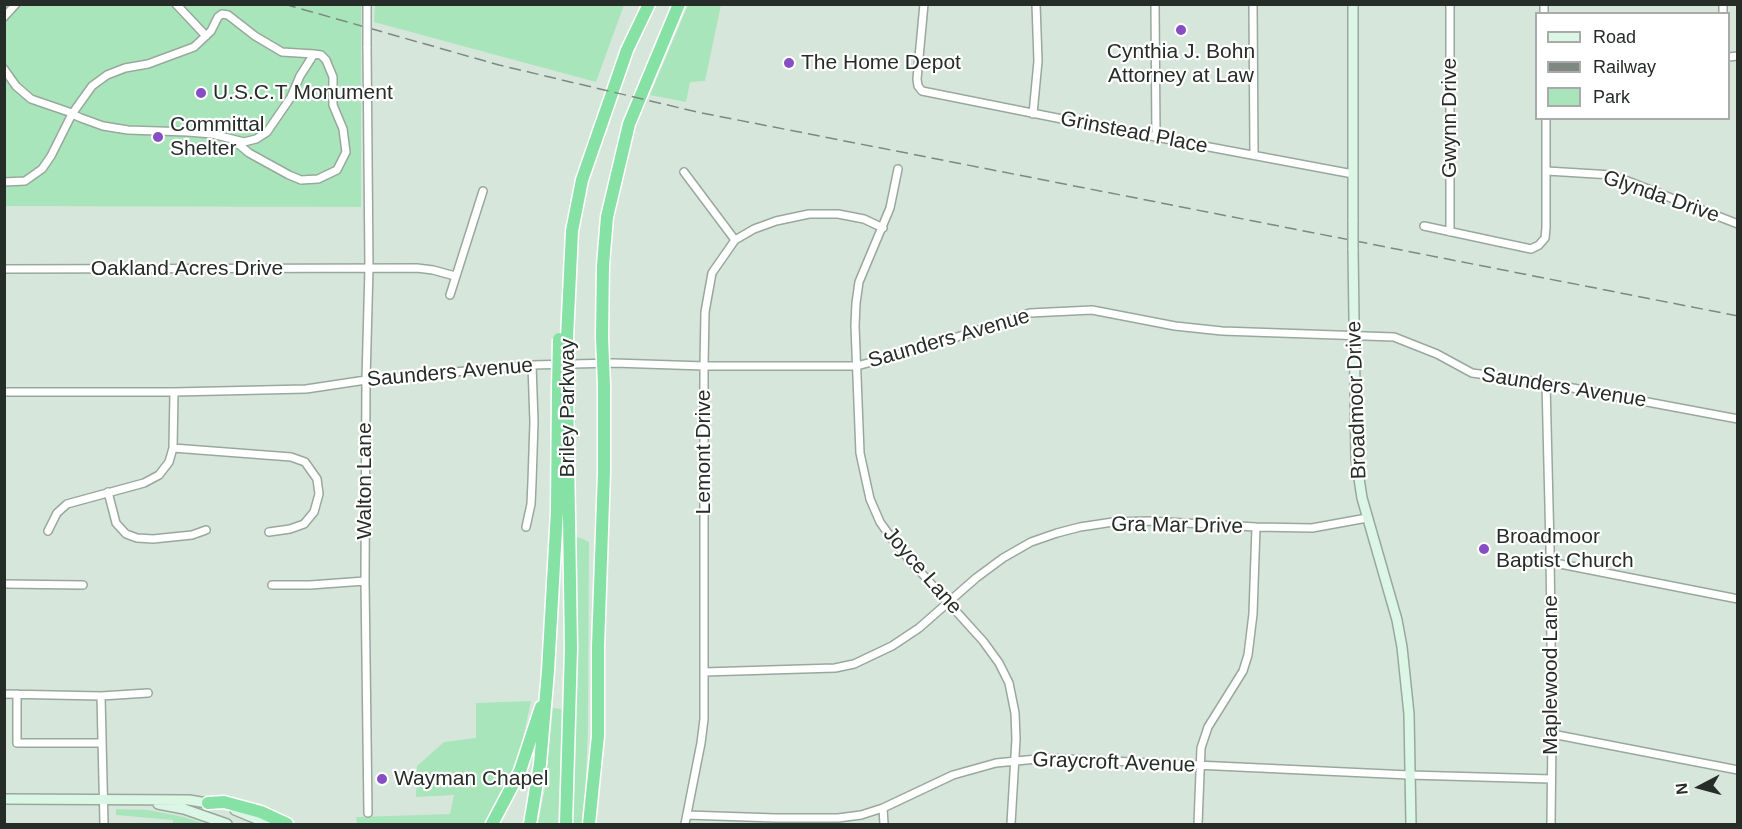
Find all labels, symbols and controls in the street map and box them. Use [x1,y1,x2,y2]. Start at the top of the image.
legend [1535,12,1730,120]
marker: Cynthia J. Bohn Attorney at Law [1174,23,1188,37]
text: Road [1593,27,1636,47]
place label: Cynthia J. Bohn Attorney at Law [1107,39,1255,89]
place label: The Home Depot [801,50,961,76]
marker: The Home Depot [782,56,796,70]
text: Railway [1593,57,1656,77]
street label: Gwynn Drive [1437,58,1463,178]
place label: U.S.C.T Monument [213,80,393,106]
marker: U.S.C.T Monument [194,86,208,100]
text: Park [1593,87,1630,107]
street label: Grinstead Place [1058,106,1210,160]
place label: Committal Shelter [170,112,265,162]
marker: Committal Shelter [151,130,165,144]
street label: Glynda Drive [1600,165,1722,229]
street label: Oakland Acres Drive [91,256,283,282]
street label: Saunders Avenue [865,304,1033,374]
street label: Broadmoor Drive [1342,320,1372,480]
street label: Briley Parkway [555,339,581,477]
street label: Saunders Avenue [366,353,534,393]
street label: Saunders Avenue [1480,363,1648,413]
street label: Lemont Drive [691,390,717,514]
street label: Walton Lane [352,422,378,540]
street label: Gra Mar Drive [1111,512,1243,540]
street label: Joyce Lane [877,522,967,620]
place label: Broadmoor Baptist Church [1496,524,1634,574]
marker: Broadmoor Baptist Church [1477,542,1491,556]
street label: Maplewood Lane [1538,595,1564,755]
street label: Graycroft Avenue [1032,748,1196,778]
north arrow [1670,757,1730,817]
place label: Wayman Chapel [394,766,548,792]
marker: Wayman Chapel [375,772,389,786]
text: N [1673,782,1691,796]

